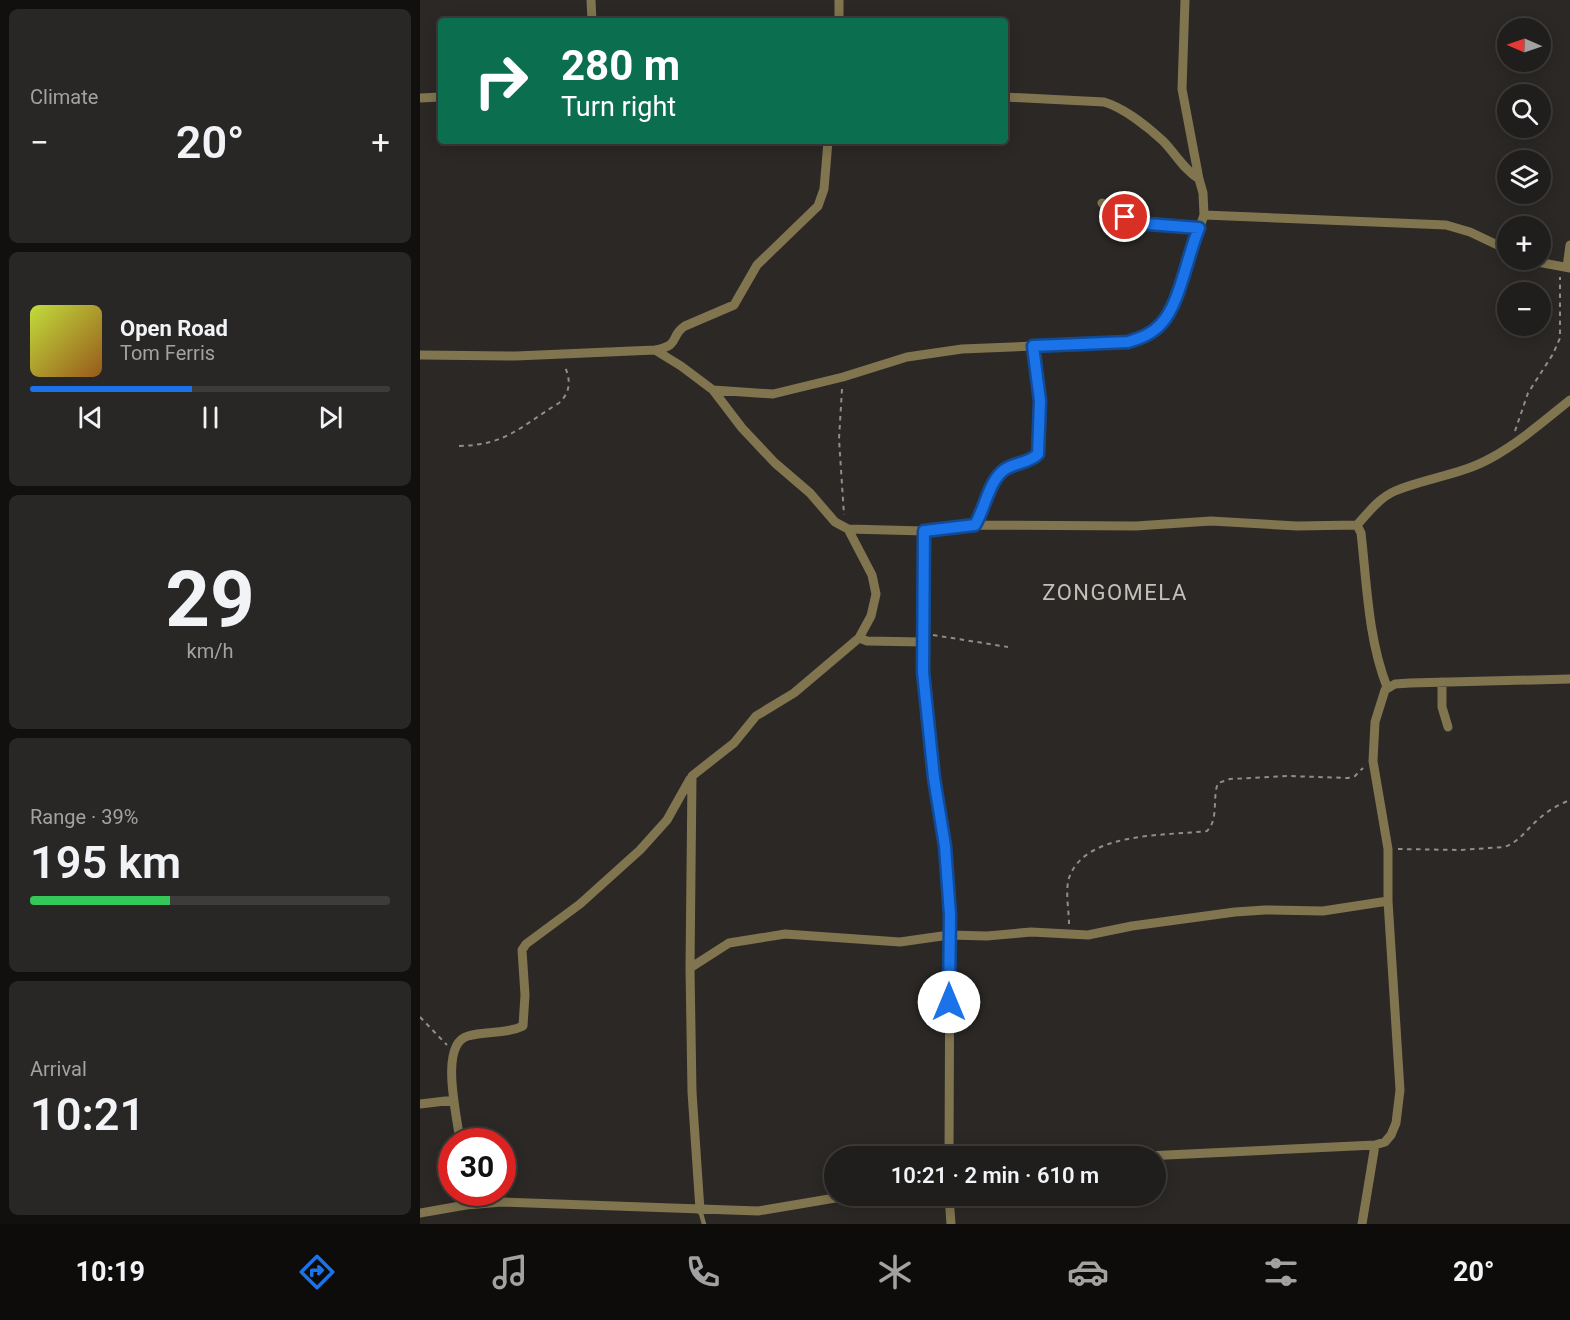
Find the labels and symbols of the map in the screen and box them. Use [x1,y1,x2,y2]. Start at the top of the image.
north arrow [1497,18,1551,72]
pin [1099,191,1150,242]
district label: ZONGOMELA [1042,580,1188,605]
position arrow [917,970,981,1034]
speed limit sign: 30 [438,1128,516,1206]

